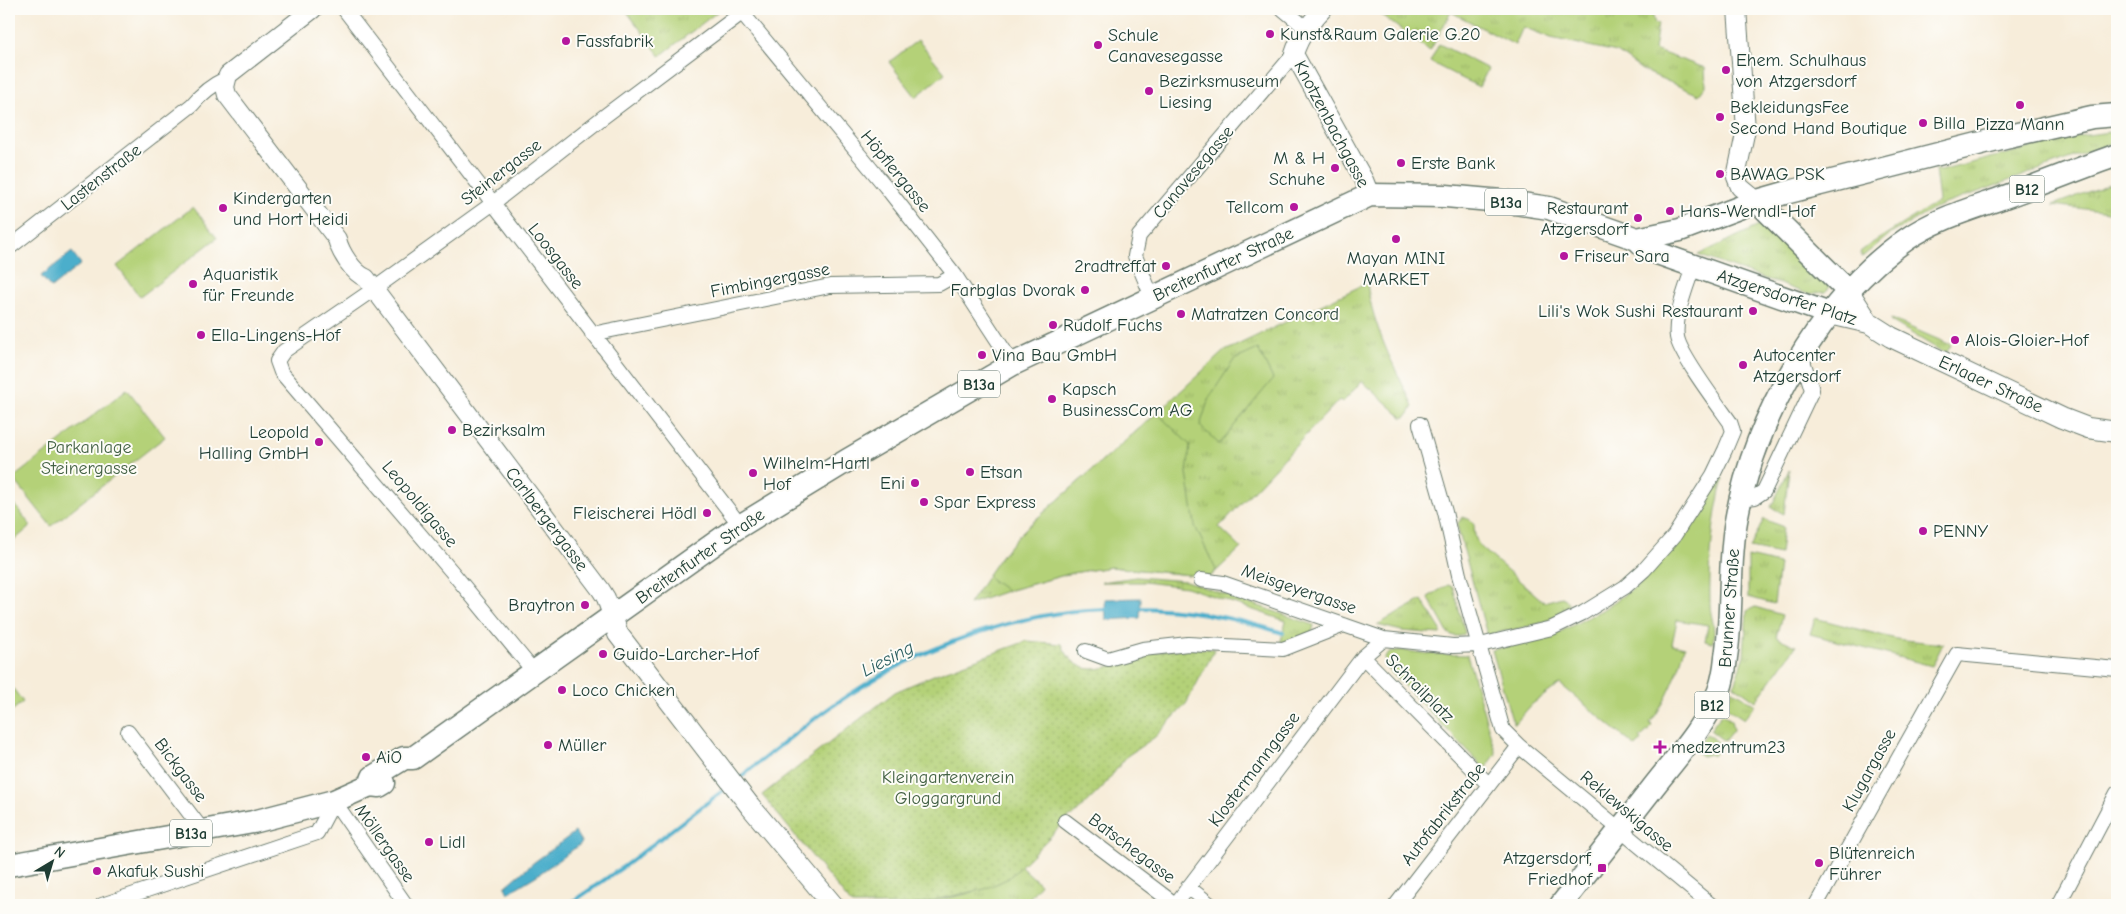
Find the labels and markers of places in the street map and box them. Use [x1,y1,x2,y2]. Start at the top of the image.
place label: Kunst&Raum Galerie G.20 [1280,24,1481,45]
place label: Schule Canavesegasse [1108,25,1223,67]
marker: Kunst&Raum Galerie G.20 [1264,28,1276,40]
place label: Fassfabrik [576,31,654,52]
marker: Fassfabrik [560,35,572,47]
marker: Schule Canavesegasse [1092,39,1104,51]
place label: Ehem. Schulhaus von Atzgersdorf [1735,50,1866,92]
marker: Ehem. Schulhaus von Atzgersdorf [1720,64,1732,76]
place label: Bezirksmuseum Liesing [1159,71,1279,113]
marker: Bezirksmuseum Liesing [1143,85,1155,97]
place label: BekleidungsFee Second Hand Boutique [1730,97,1907,139]
marker: Pizza Mann [2014,99,2026,111]
marker: BekleidungsFee Second Hand Boutique [1714,111,1726,123]
place label: Billa [1933,113,1965,134]
place label: Pizza Mann [1976,114,2064,135]
marker: Billa [1917,117,1929,129]
place label: M & H Schuhe [1269,148,1325,190]
place label: Erste Bank [1411,153,1496,174]
marker: Erste Bank [1395,157,1407,169]
marker: M & H Schuhe [1329,162,1341,174]
place label: BAWAG PSK [1730,164,1825,185]
marker: BAWAG PSK [1714,168,1726,180]
place label: Kindergarten und Hort Heidi [233,188,348,230]
place label: Tellcom [1226,197,1284,218]
place label: Restaurant Atzgersdorf [1541,198,1629,240]
marker: Tellcom [1288,201,1300,213]
place label: Hans-Werndl-Hof [1680,201,1816,222]
marker: Kindergarten und Hort Heidi [217,202,229,214]
marker: Hans-Werndl-Hof [1664,205,1676,217]
marker: Restaurant Atzgersdorf [1632,212,1644,224]
marker: Mayan MINI MARKET [1390,233,1402,245]
place label: Friseur Sara [1574,246,1670,267]
place label: Mayan MINI MARKET [1347,248,1445,290]
marker: Friseur Sara [1558,250,1570,262]
place label: 2radtreff.at [1074,256,1157,277]
marker: 2radtreff.at [1160,260,1172,272]
place label: Aquaristik für Freunde [202,264,294,306]
marker: Aquaristik für Freunde [187,278,199,290]
place label: Farbglas Dvorak [950,280,1075,301]
marker: Farbglas Dvorak [1079,284,1091,296]
place label: Lili's Wok Sushi Restaurant [1538,301,1744,322]
place label: Matratzen Concord [1191,304,1339,325]
marker: Lili's Wok Sushi Restaurant [1747,305,1759,317]
marker: Matratzen Concord [1175,308,1187,320]
place label: Rudolf Fuchs [1063,315,1162,336]
marker: Rudolf Fuchs [1047,319,1059,331]
place label: Ella-Lingens-Hof [211,325,341,346]
marker: Ella-Lingens-Hof [195,329,207,341]
place label: Alois-Gloier-Hof [1965,330,2089,351]
marker: Alois-Gloier-Hof [1949,334,1961,346]
place label: Vina Bau GmbH [992,345,1117,366]
place label: Autocenter Atzgersdorf [1753,345,1841,387]
marker: Vina Bau GmbH [976,349,988,361]
marker: Autocenter Atzgersdorf [1737,359,1749,371]
place label: Kapsch BusinessCom AG [1062,379,1193,421]
marker: Kapsch BusinessCom AG [1046,393,1058,405]
place label: Bezirksalm [462,420,545,441]
place label: Leopold Halling GmbH [199,422,309,464]
marker: Bezirksalm [446,424,458,436]
marker: Leopold Halling GmbH [313,436,325,448]
place label: Wilhelm-Hartl Hof [763,453,870,495]
place label: Etsan [980,462,1023,483]
marker: Etsan [964,466,976,478]
marker: Wilhelm-Hartl Hof [747,467,759,479]
place label: Eni [880,473,905,494]
marker: Eni [909,477,921,489]
place label: Spar Express [934,492,1036,513]
marker: Spar Express [918,496,930,508]
place label: Fleischerei Hödl [573,503,697,524]
marker: Fleischerei Hödl [701,507,713,519]
place label: PENNY [1933,521,1989,542]
marker: PENNY [1917,525,1929,537]
place label: Braytron [508,595,575,616]
marker: Braytron [579,599,591,611]
place label: Guido-Larcher-Hof [613,644,760,665]
marker: Guido-Larcher-Hof [597,648,609,660]
place label: Loco Chicken [572,680,675,701]
marker: Loco Chicken [556,684,568,696]
place label: Müller [558,735,607,756]
place label: medzentrum23 [1671,737,1786,758]
marker: Müller [542,739,554,751]
marker: medzentrum23 [1653,740,1667,754]
place label: AiO [376,747,402,768]
marker: AiO [360,751,372,763]
place label: Lidl [439,832,466,853]
marker: Lidl [423,836,435,848]
place label: Blütenreich Führer [1829,843,1915,885]
place label: Atzgersdorf, Friedhof [1503,848,1593,890]
marker: Blütenreich Führer [1813,857,1825,869]
place label: Akafuk Sushi [107,861,204,882]
marker: Atzgersdorf, Friedhof [1596,862,1608,874]
marker: Akafuk Sushi [91,865,103,877]

